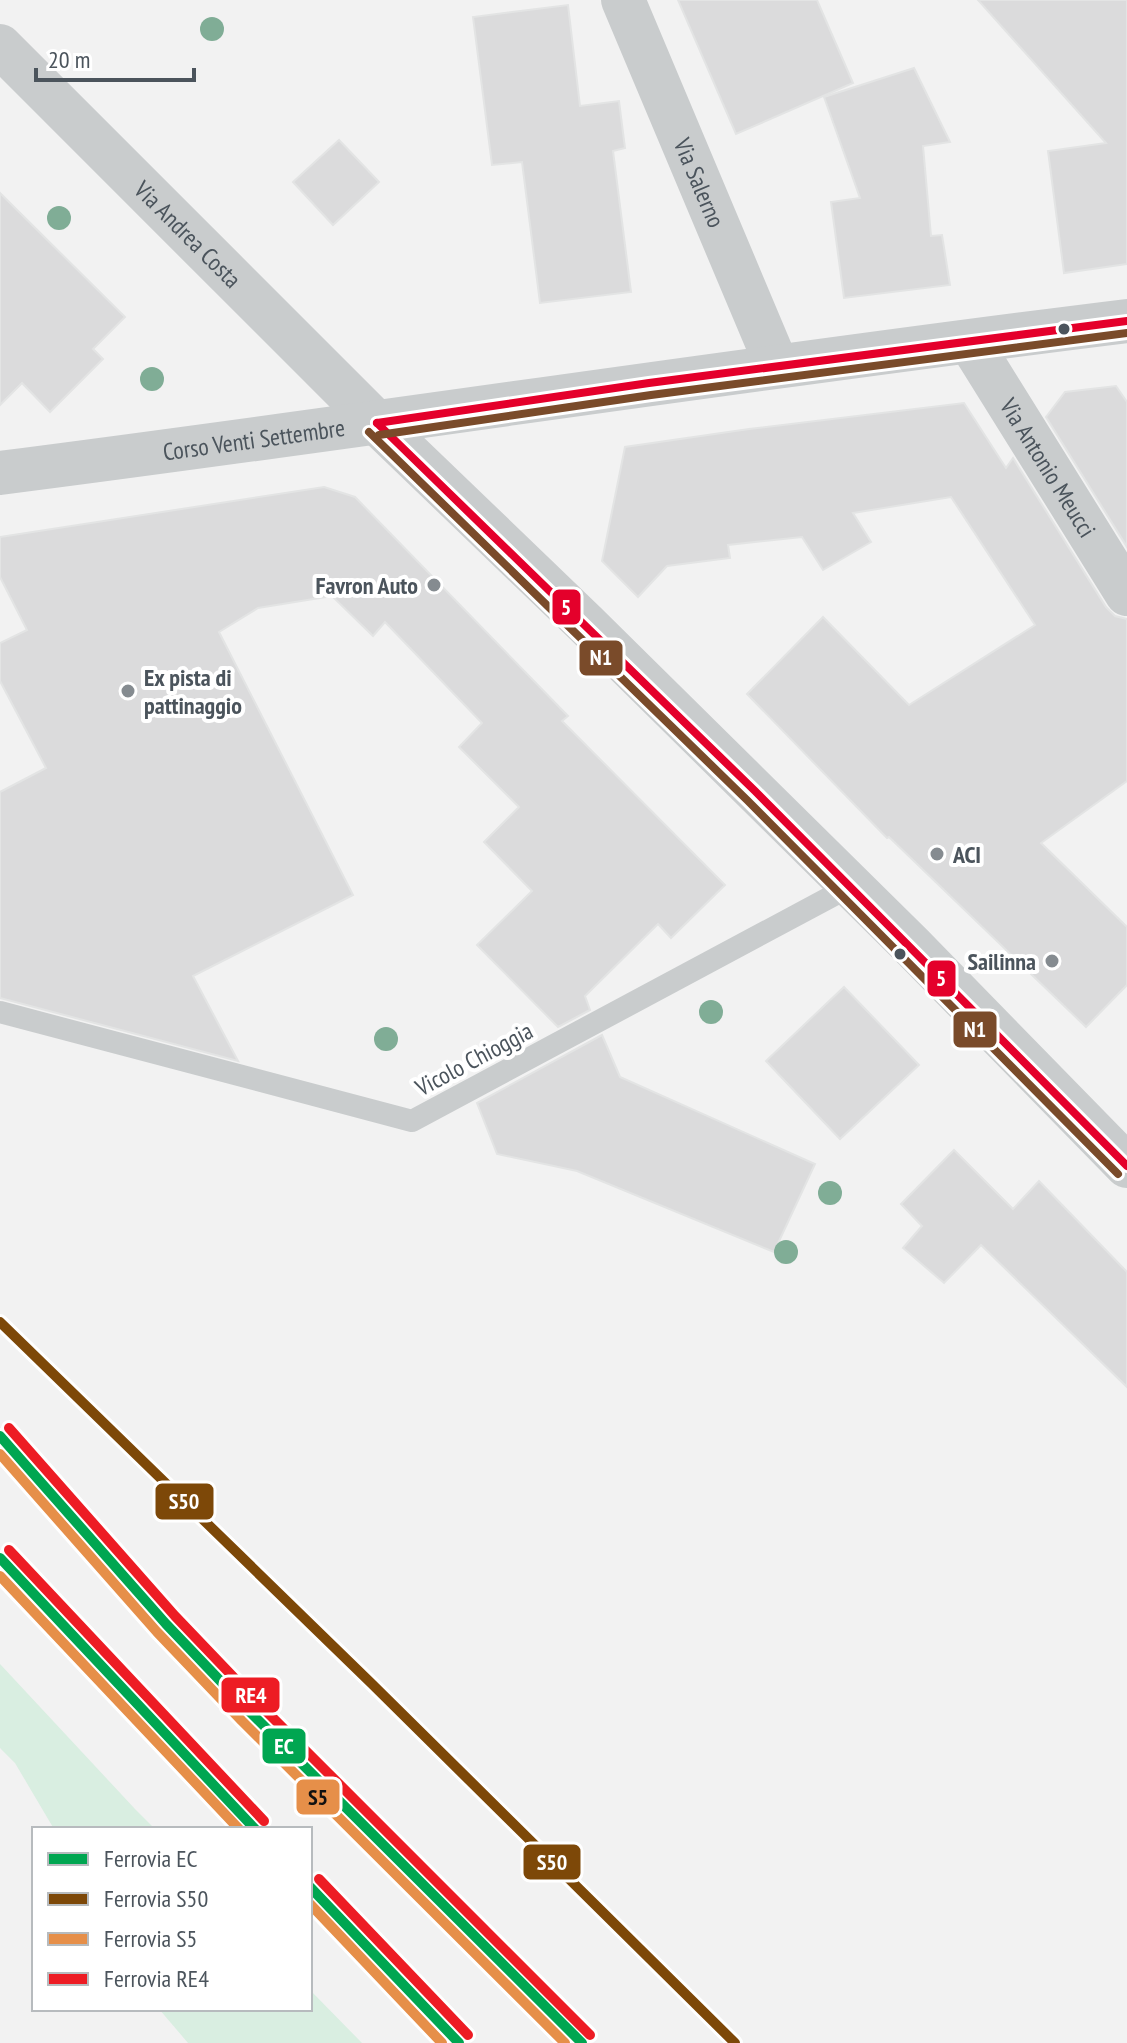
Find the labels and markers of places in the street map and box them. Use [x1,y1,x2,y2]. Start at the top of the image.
unlabelled marker [1056,321,1072,337]
place label: Favron Auto [315,570,418,601]
marker: Favron Auto [425,576,443,594]
place label: Ex pista di pattinaggio [144,662,242,721]
marker: Ex pista di pattinaggio [119,682,137,700]
place label: ACI [952,839,981,870]
marker: ACI [928,845,946,863]
unlabelled marker [892,946,908,962]
place label: Sailinna [967,946,1036,977]
marker: Sailinna [1043,952,1061,970]

